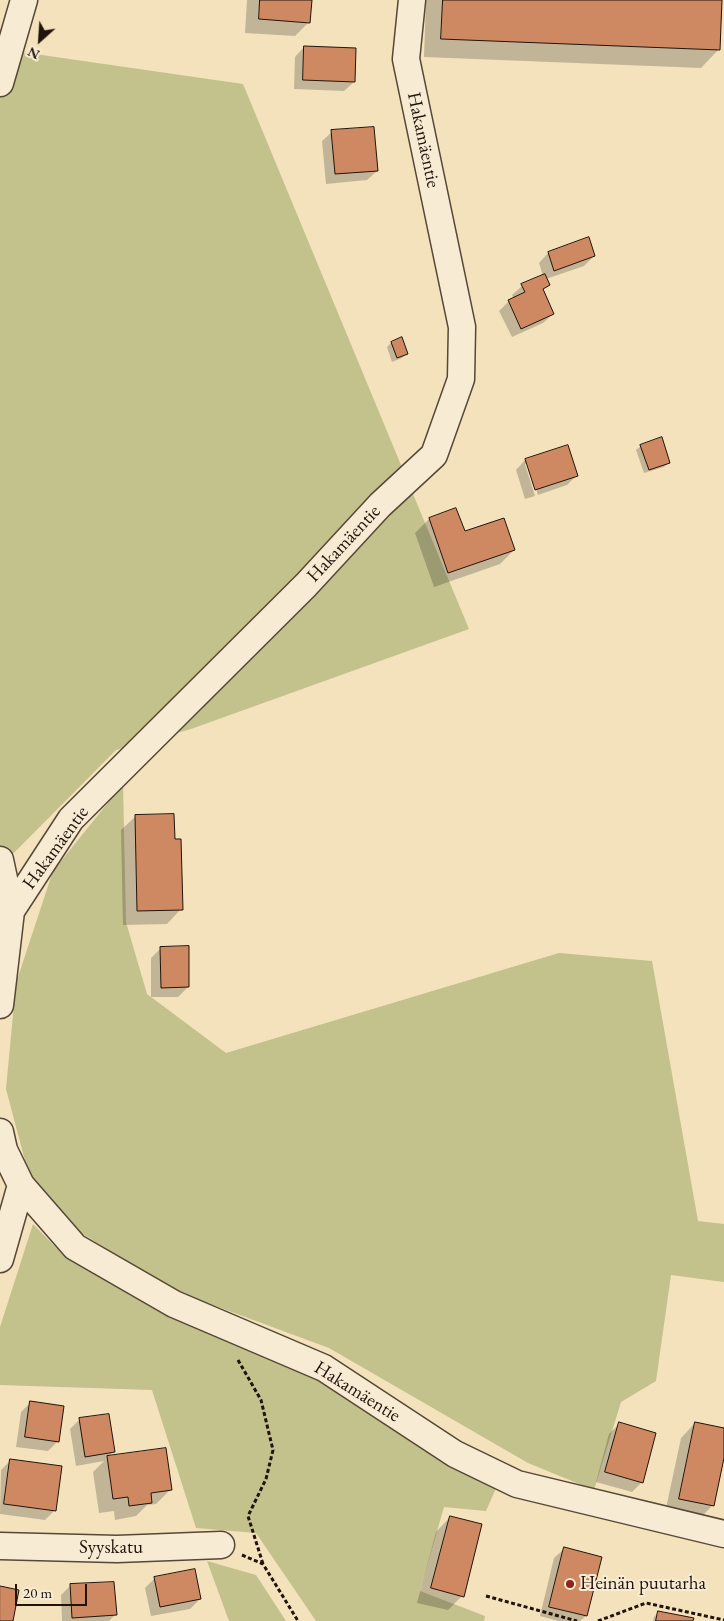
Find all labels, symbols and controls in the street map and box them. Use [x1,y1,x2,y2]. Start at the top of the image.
north arrow [15,15,65,65]
text: N [24,43,42,64]
street label: Hakamäentie [402,90,444,190]
street label: Hakamäentie [302,501,386,587]
street label: Hakamäentie [18,802,94,894]
street label: Hakamäentie [310,1357,404,1427]
street label: Syyskatu [79,1537,143,1559]
place label: Heinän puutarha [580,1573,706,1595]
scale bar [18,1574,90,1606]
marker: Heinän puutarha [564,1578,576,1590]
text: 20 m [23,1583,52,1602]

